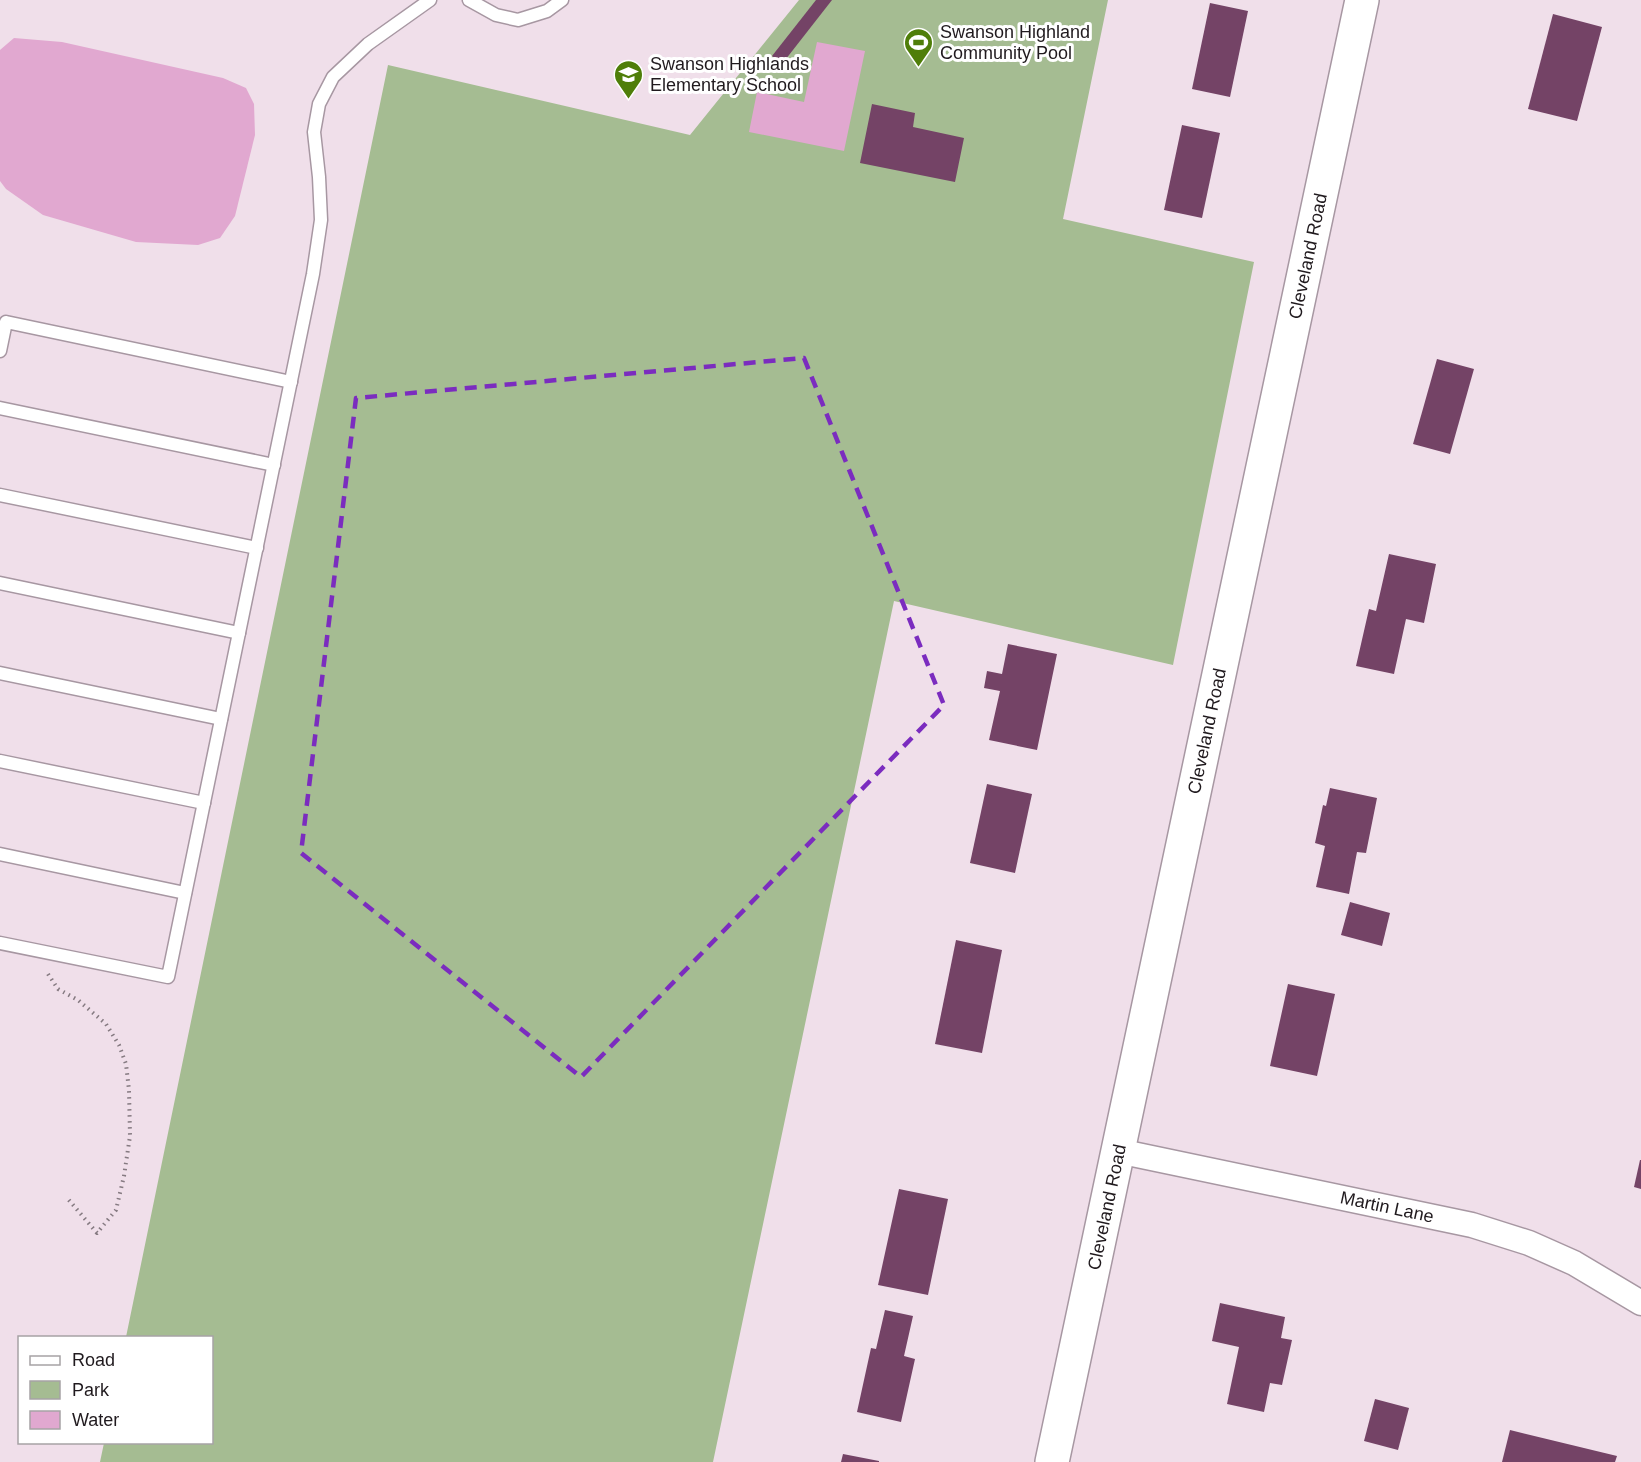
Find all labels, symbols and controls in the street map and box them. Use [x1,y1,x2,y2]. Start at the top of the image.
place label: Swanson Highland Community Pool [940,22,1090,63]
sports icon: Swanson Highland Community Pool [903,26,935,68]
place label: Swanson Highlands Elementary School [650,54,809,95]
school or university icon: Swanson Highlands Elementary School [613,58,645,100]
street label: Cleveland Road [1285,191,1331,321]
street label: Cleveland Road [1184,666,1230,796]
street label: Cleveland Road [1084,1142,1130,1272]
street label: Martin Lane [1338,1187,1436,1227]
legend [18,1336,213,1444]
text: Road [72,1350,115,1370]
text: Park [72,1380,110,1400]
text: Water [72,1410,119,1430]

